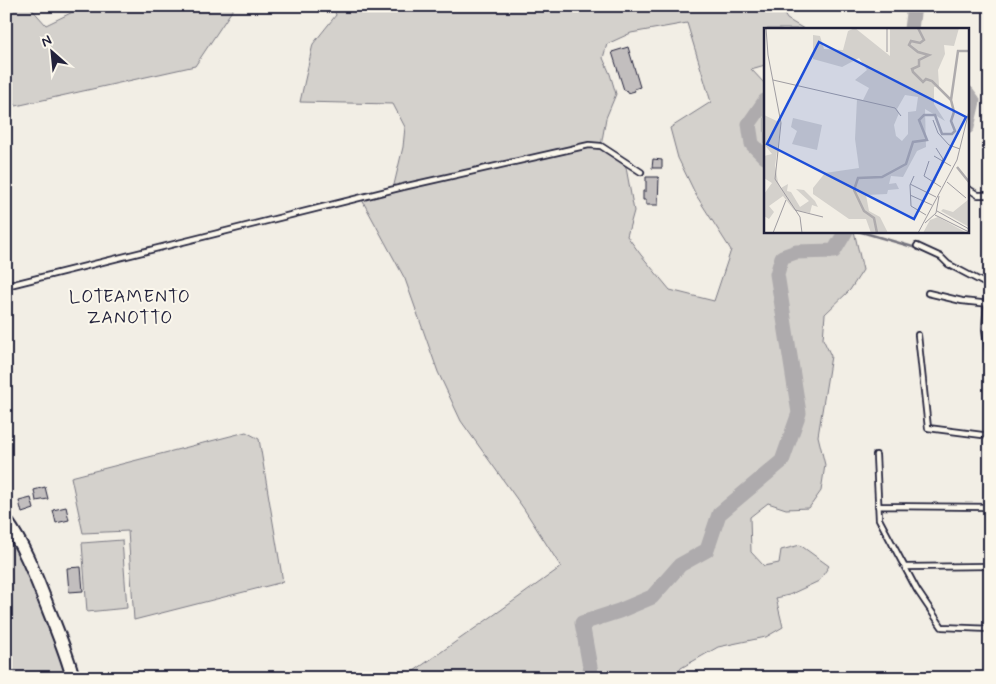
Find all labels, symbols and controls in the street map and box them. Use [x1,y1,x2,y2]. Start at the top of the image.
north arrow [28,28,78,78]
inset map [764,28,968,232]
text: N [38,31,55,51]
district label: LOTEAMENTO ZANOTTO [69,285,191,330]

